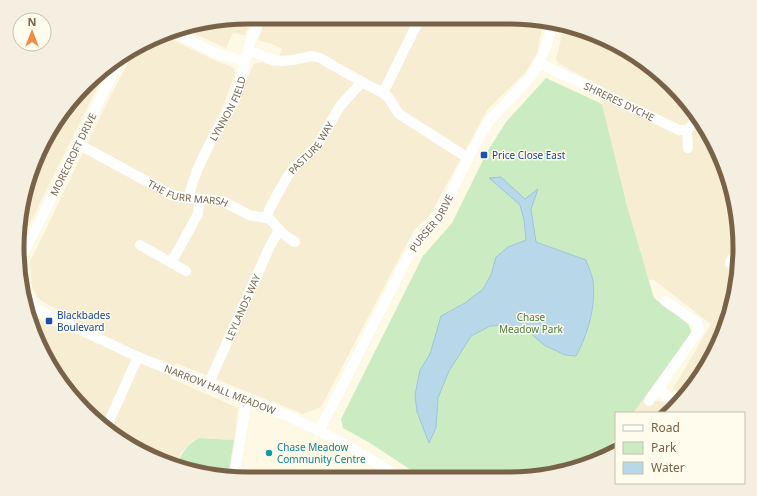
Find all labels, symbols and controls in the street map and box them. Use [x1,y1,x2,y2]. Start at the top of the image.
north arrow [12,12,52,52]
text: N [28,14,36,29]
street label: LYNNON FIELD [206,75,249,143]
street label: SHRERES DYCHE [582,79,657,124]
street label: MORECROFT DRIVE [47,110,99,198]
street label: PASTURE WAY [285,119,337,177]
place label: Price Close East [492,148,566,162]
marker: Price Close East [479,150,489,160]
street label: THE FURR MARSH [145,176,231,210]
street label: PURSER DRIVE [406,192,456,254]
street label: LEYLANDS WAY [222,272,264,343]
place label: Blackbades Boulevard [57,308,110,334]
park label: Chase Meadow Park [499,310,564,336]
marker: Blackbades Boulevard [44,316,54,326]
street label: NARROW HALL MEADOW [162,361,278,418]
legend [615,412,745,484]
text: Road [651,419,680,436]
text: Park [651,439,677,456]
place label: Chase Meadow Community Centre [277,440,366,466]
marker: Chase Meadow Community Centre [264,448,274,458]
text: Water [651,459,685,476]

